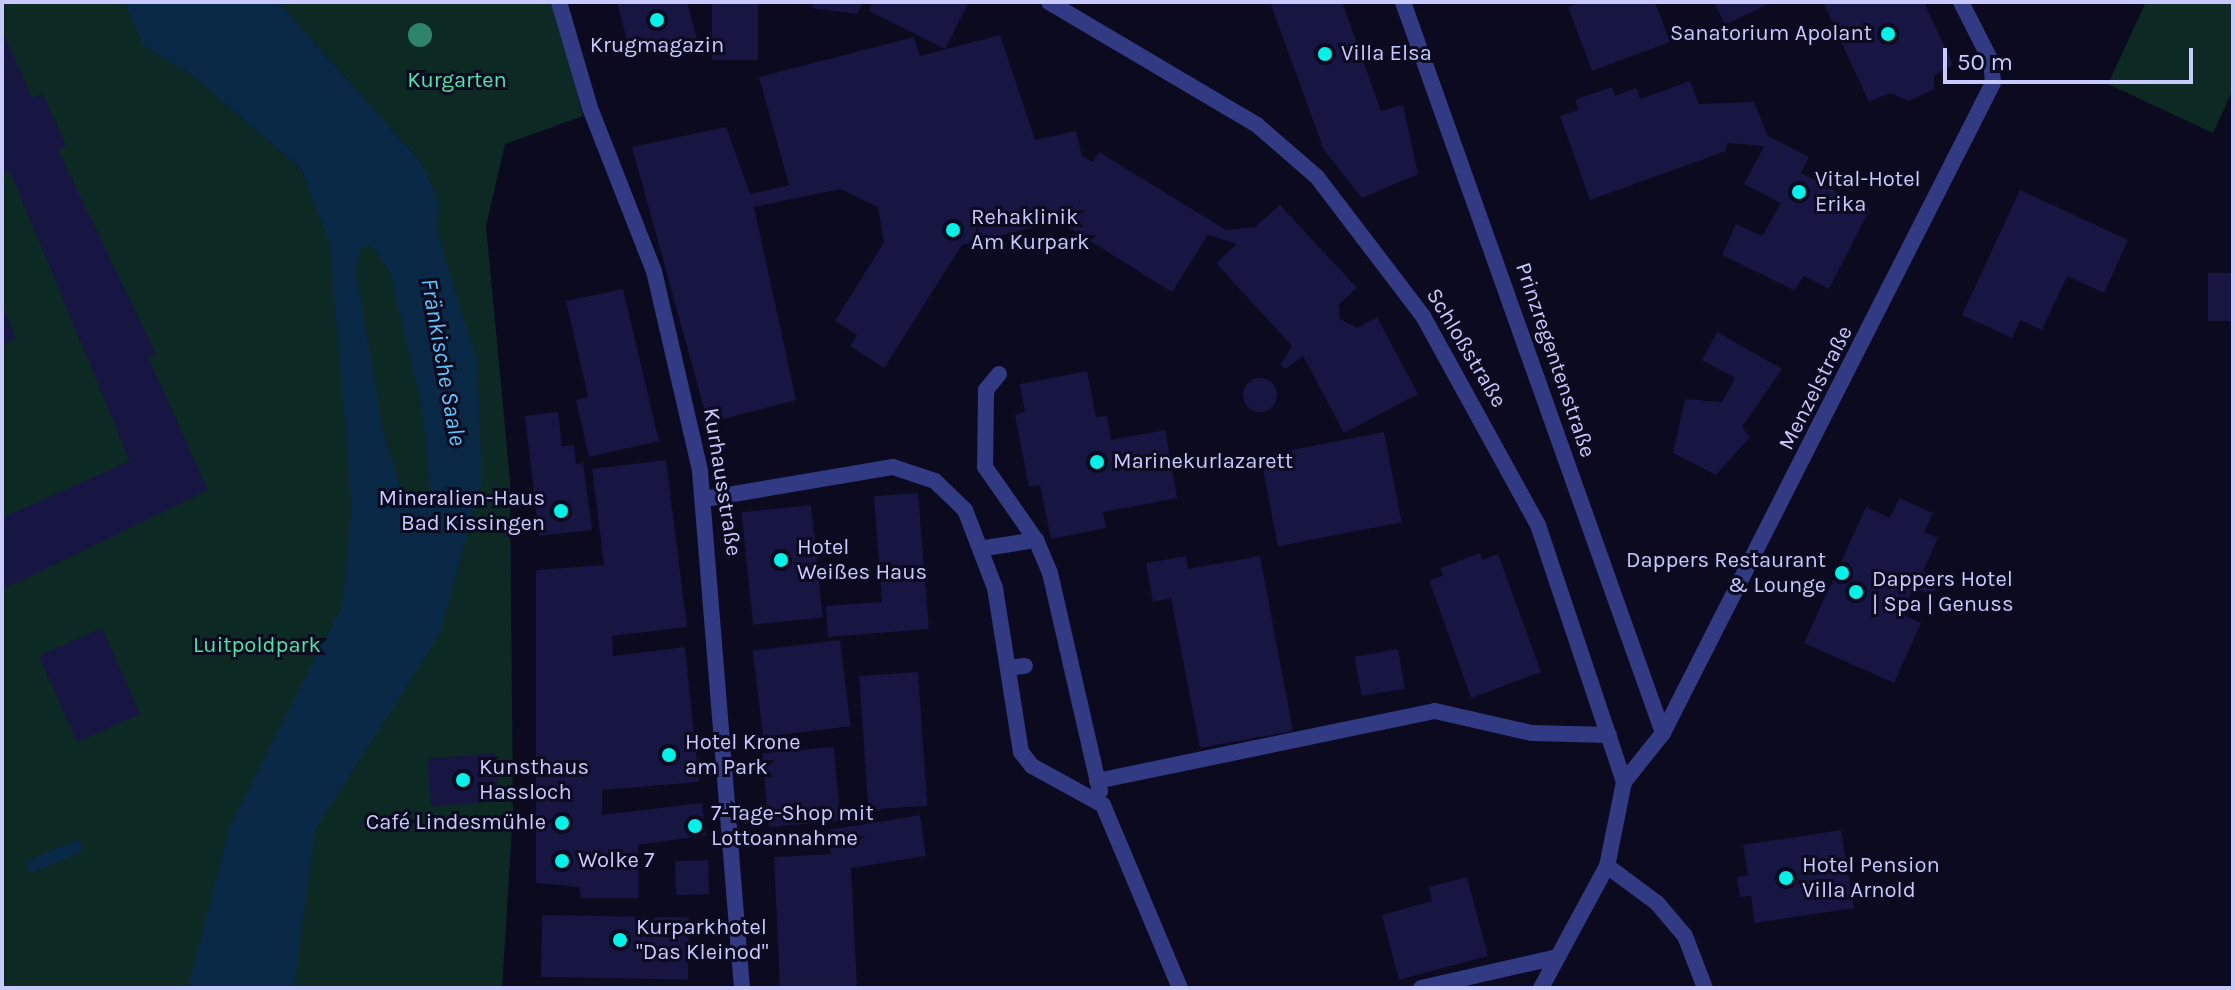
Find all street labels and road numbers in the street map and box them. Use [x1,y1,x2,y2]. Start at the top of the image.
street label: Prinzregentenstraße [1509,259,1601,461]
street label: Schloßstraße [1420,284,1512,412]
street label: Menzelstraße [1773,322,1859,454]
street label: Kurhausstraße [697,406,747,558]

